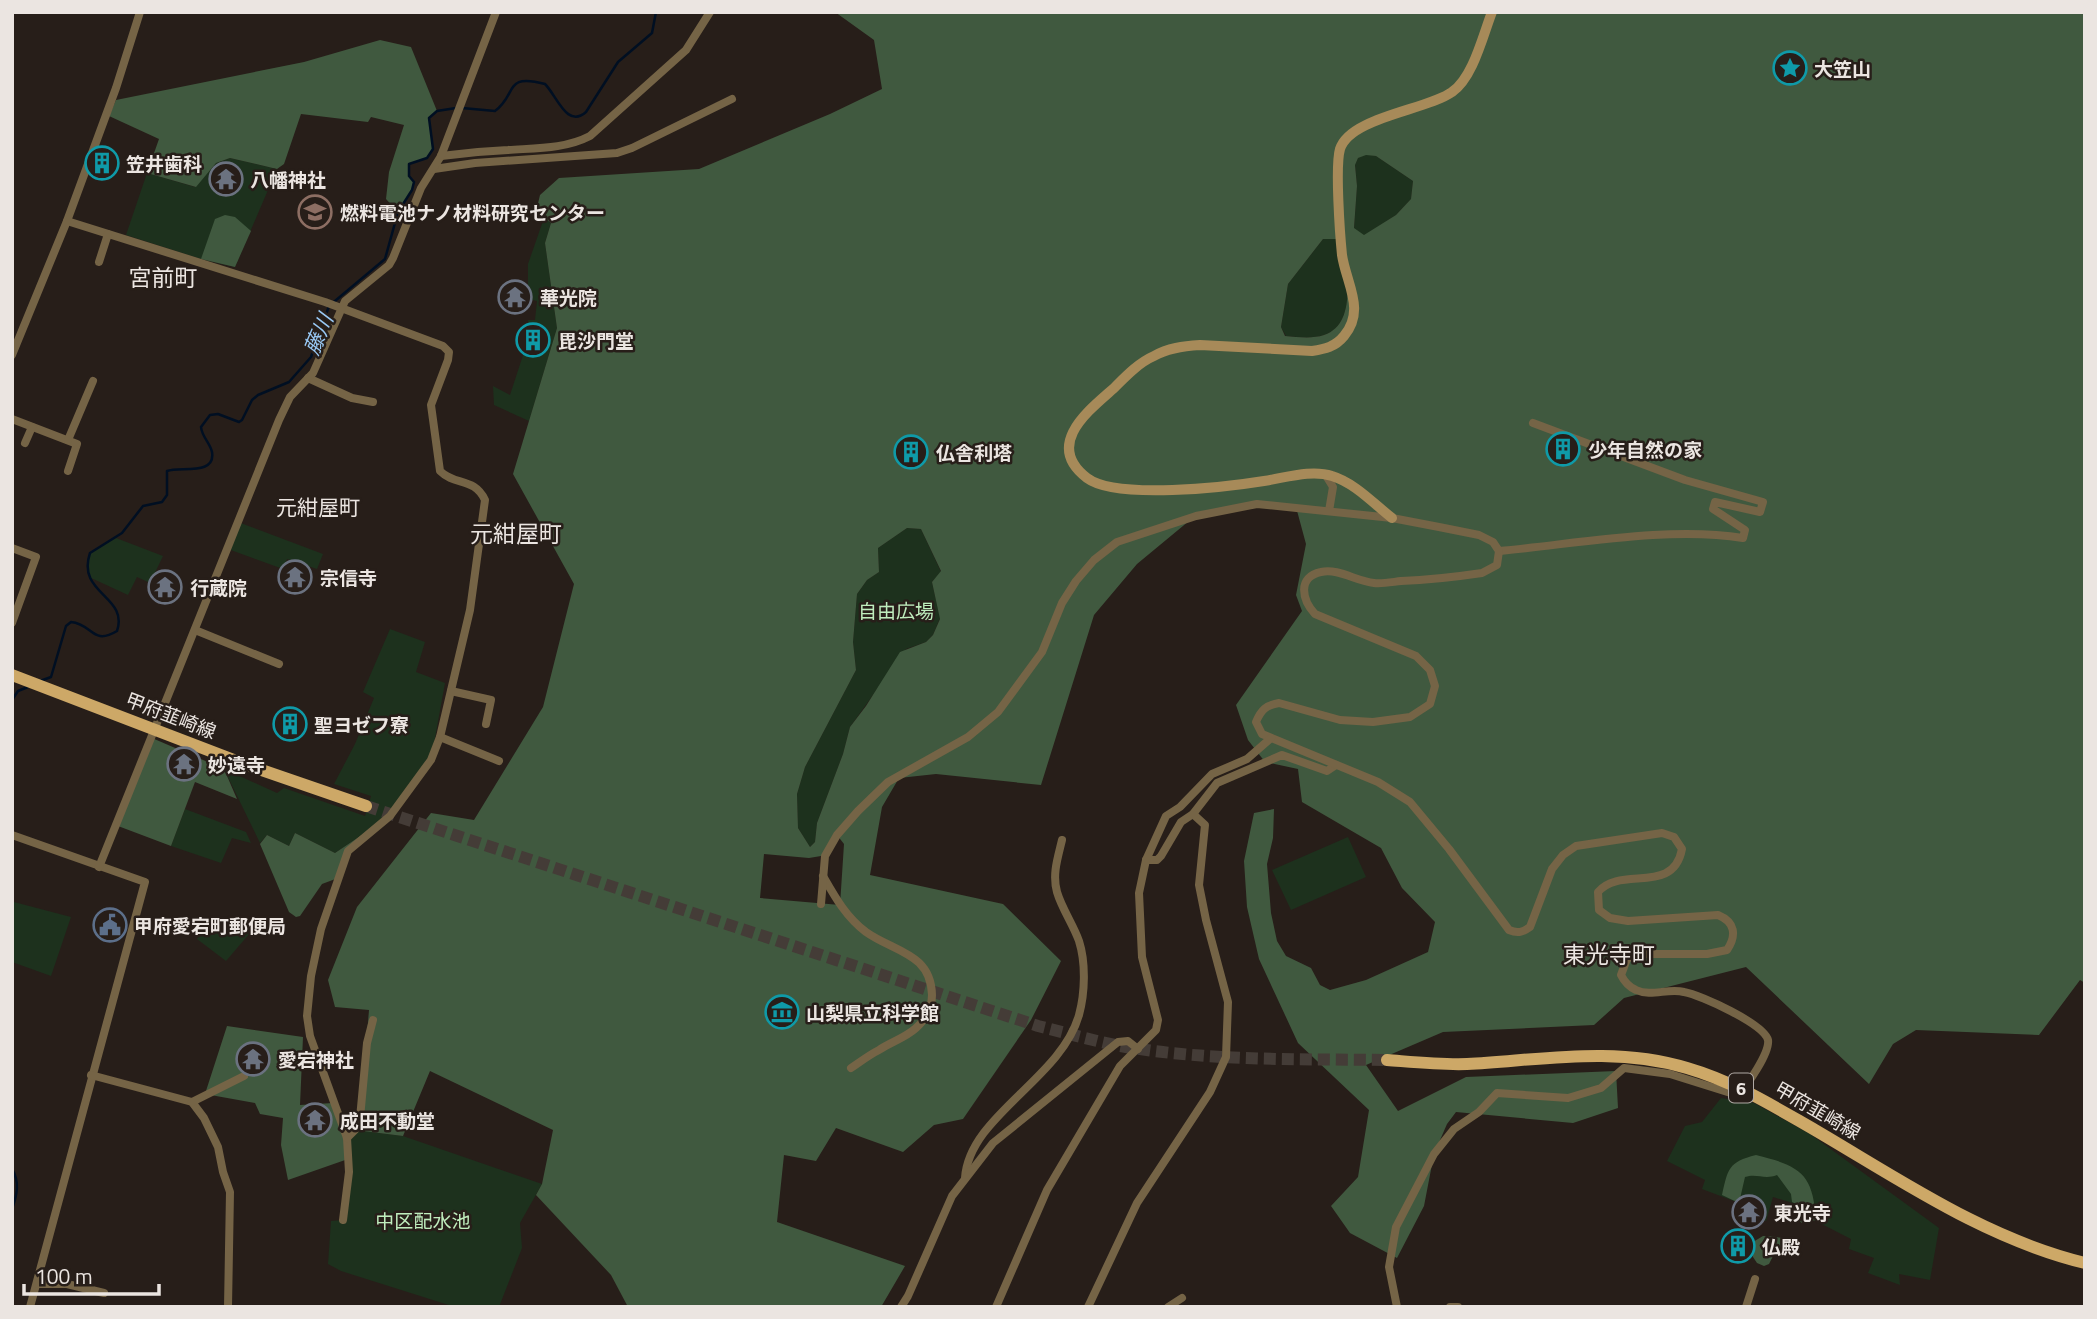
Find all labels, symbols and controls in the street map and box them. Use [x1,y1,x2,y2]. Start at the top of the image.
place icon: 大笠山 [1771,49,1809,87]
place label: 大笠山 [1814,54,1871,83]
building icon: 笠井歯科 [83,144,121,182]
place label: 笠井歯科 [126,149,202,178]
temple icon: 八幡神社 [207,160,245,198]
place label: 八幡神社 [250,165,326,194]
school or university icon: 燃料電池ナノ材料研究センター [296,193,334,231]
place label: 燃料電池ナノ材料研究センター [340,198,605,227]
district label: 宮前町 [129,260,198,295]
temple icon: 華光院 [496,278,534,316]
place label: 華光院 [540,283,597,312]
water label: 藤川 [295,307,342,360]
building icon: 毘沙門堂 [514,321,552,359]
place label: 毘沙門堂 [558,326,634,355]
building icon: 少年自然の家 [1544,430,1582,468]
building icon: 仏舎利塔 [892,433,930,471]
place label: 少年自然の家 [1588,435,1702,464]
place label: 仏舎利塔 [936,438,1012,467]
district label: 元紺屋町 [276,491,360,523]
district label: 元紺屋町 [470,516,562,551]
temple icon: 宗信寺 [276,558,314,596]
place label: 宗信寺 [320,563,377,592]
temple icon: 行蔵院 [146,568,184,606]
place label: 行蔵院 [190,573,247,602]
park label: 自由広場 [858,596,934,625]
street label: 甲府韮崎線 [121,684,221,746]
building icon: 聖ヨゼフ寮 [271,705,309,743]
place label: 聖ヨゼフ寮 [314,710,409,739]
temple icon: 妙遠寺 [165,745,203,783]
place label: 妙遠寺 [208,750,265,779]
public building icon: 甲府愛宕町郵便局 [91,906,129,944]
place label: 甲府愛宕町郵便局 [134,911,286,940]
district label: 東光寺町 [1563,937,1655,972]
museum icon: 山梨県立科学館 [763,993,801,1031]
place label: 山梨県立科学館 [806,998,939,1027]
temple icon: 愛宕神社 [234,1040,272,1078]
place label: 愛宕神社 [278,1045,354,1074]
road number: 6 [1729,1073,1753,1102]
street label: 甲府韮崎線 [1770,1074,1866,1146]
temple icon: 成田不動堂 [296,1101,334,1139]
place label: 成田不動堂 [340,1106,435,1135]
temple icon: 東光寺 [1730,1193,1768,1231]
place label: 東光寺 [1774,1198,1831,1227]
park label: 中区配水池 [375,1206,471,1235]
building icon: 仏殿 [1719,1227,1757,1265]
place label: 仏殿 [1762,1232,1800,1261]
scale bar [24,1252,159,1296]
text: 100 m [35,1260,92,1292]

